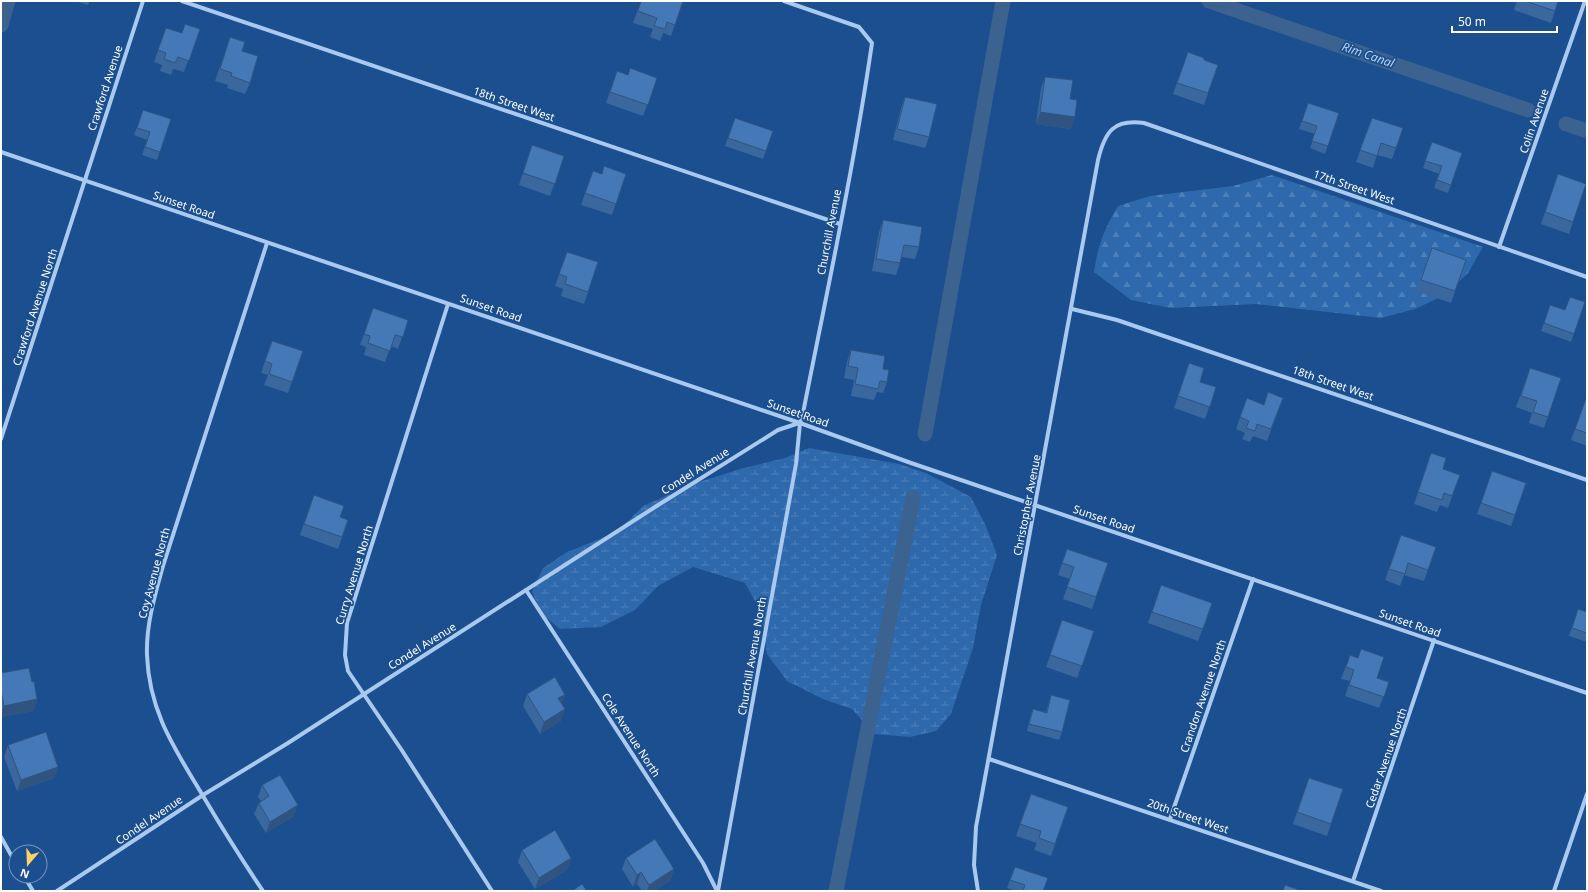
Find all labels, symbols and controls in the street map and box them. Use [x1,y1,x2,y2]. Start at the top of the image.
scale bar [1452,8,1557,34]
text: 50 m [1458,13,1486,30]
water label: Rim Canal [1340,38,1397,72]
street label: Crawford Avenue [84,43,125,133]
street label: 18th Street West [471,83,557,125]
street label: Colin Avenue [1515,86,1552,155]
street label: 17th Street West [1311,166,1397,208]
street label: Sunset Road [151,187,217,222]
street label: Churchill Avenue [813,188,844,276]
street label: Crawford Avenue North [8,246,61,367]
street label: Sunset Road [458,290,524,325]
street label: 18th Street West [1290,362,1376,404]
street label: Sunset Road [765,395,831,430]
street label: Condel Avenue [658,444,732,498]
street label: Christopher Avenue [1009,453,1044,557]
street label: Sunset Road [1071,501,1137,536]
street label: Curry Avenue North [331,523,376,626]
street label: Coy Avenue North [134,526,173,620]
street label: Churchill Avenue North [734,595,769,716]
street label: Sunset Road [1377,605,1443,640]
street label: Condel Avenue [385,619,459,673]
street label: Crandon Avenue North [1176,637,1229,755]
street label: Cole Avenue North [599,690,664,780]
street label: Cedar Avenue North [1361,706,1410,810]
street label: Condel Avenue [112,792,185,848]
street label: 20th Street West [1145,795,1231,837]
north arrow [8,844,48,884]
text: N [18,865,31,882]

